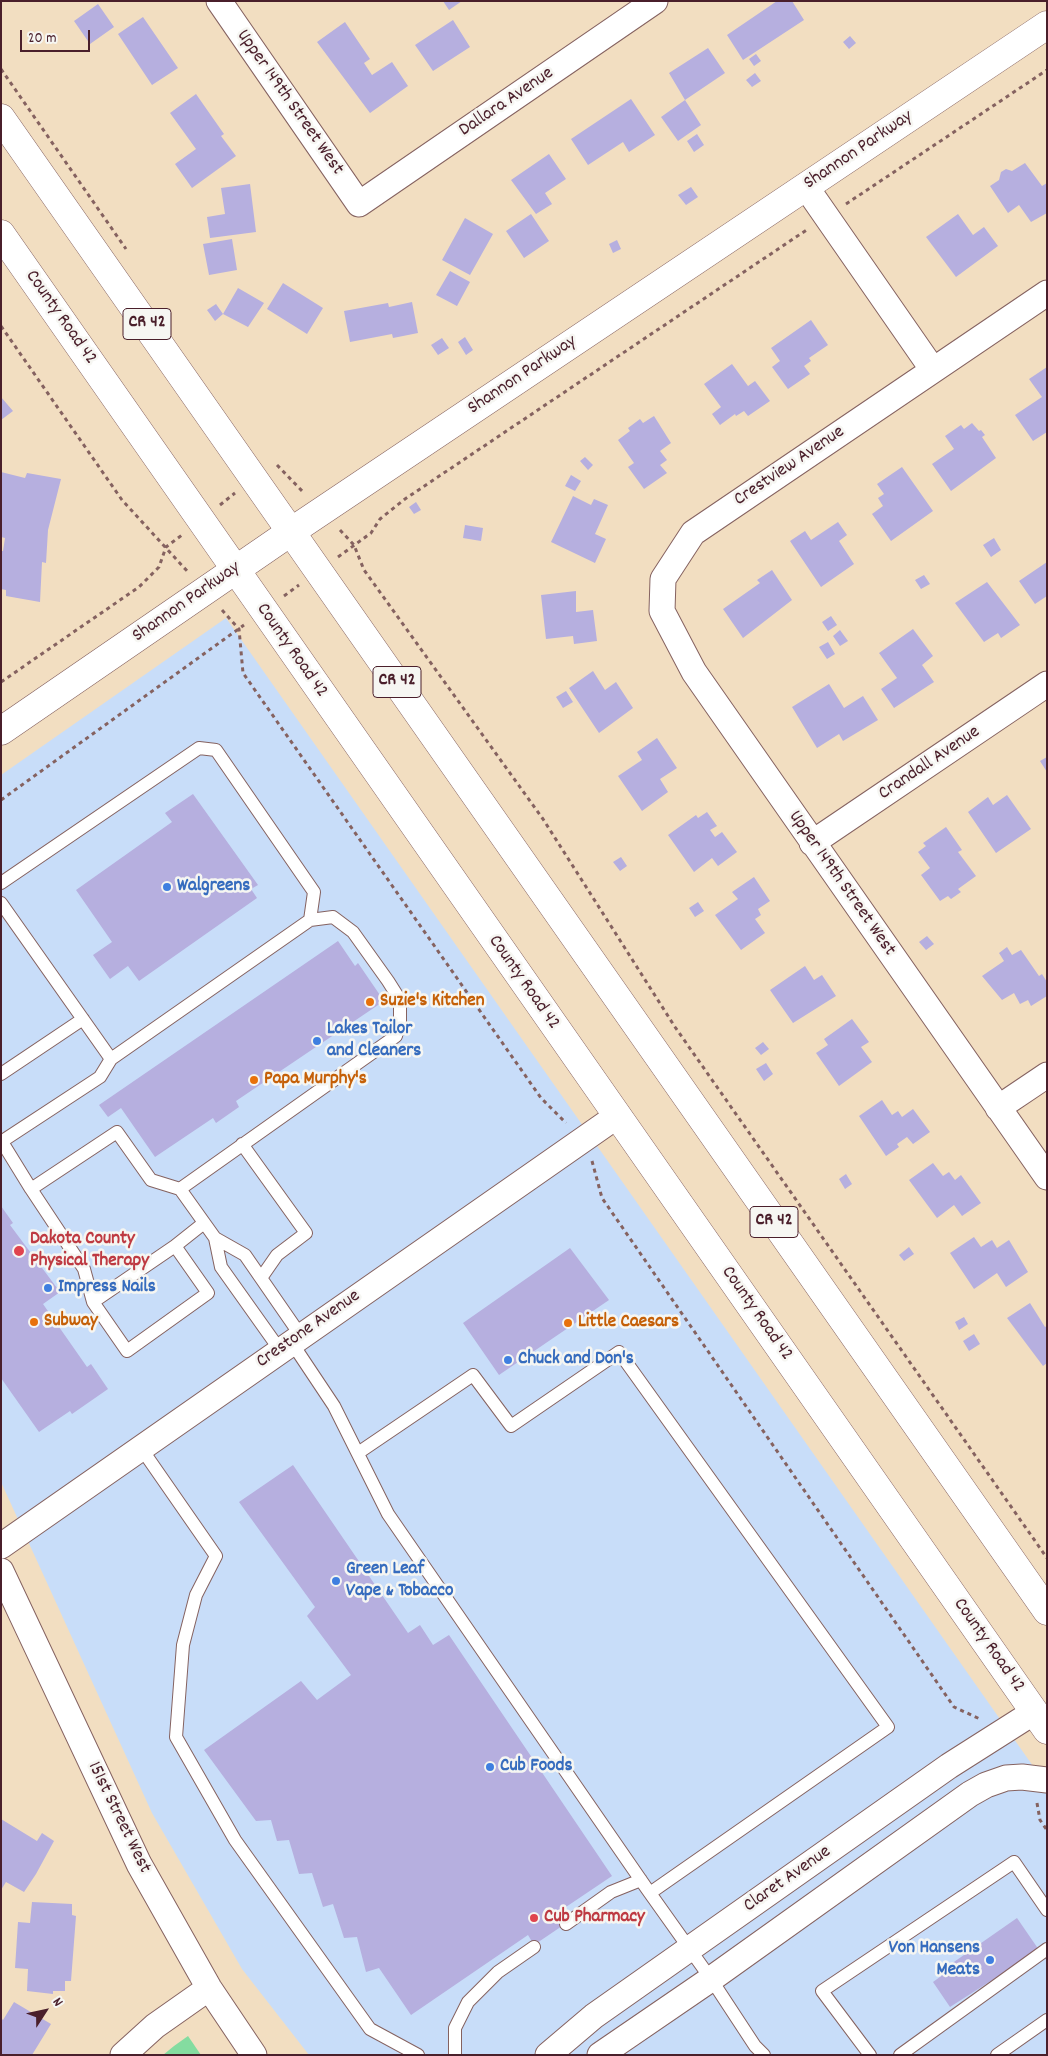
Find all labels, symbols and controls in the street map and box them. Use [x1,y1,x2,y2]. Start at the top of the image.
scale bar [22,20,92,52]
street label: Upper 149th Street West [230,26,348,180]
text: 20 m [28,28,56,50]
street label: Dallara Avenue [455,63,559,143]
street label: Shannon Parkway [800,106,918,196]
street label: County Road 42 [19,266,101,370]
road number: CR 42 [123,308,171,339]
street label: Shannon Parkway [464,331,582,421]
street label: Crestview Avenue [731,422,849,512]
street label: Shannon Parkway [129,557,245,649]
street label: County Road 42 [250,599,332,703]
road number: CR 42 [373,666,421,698]
street label: Crandall Avenue [875,722,985,806]
street label: Upper 149th Street West [782,807,900,961]
place label: Walgreens [177,876,250,898]
marker: Walgreens [161,881,173,893]
street label: County Road 42 [482,931,564,1035]
place label: Suzie's Kitchen [380,991,484,1013]
marker: Suzie's Kitchen [364,996,376,1008]
place label: Lakes Tailor and Cleaners [327,1019,421,1063]
marker: Lakes Tailor and Cleaners [311,1035,323,1047]
place label: Papa Murphy's [264,1069,367,1091]
marker: Papa Murphy's [248,1074,260,1086]
road number: CR 42 [750,1206,798,1238]
place label: Dakota County Physical Therapy [30,1229,149,1273]
marker: Dakota County Physical Therapy [12,1244,26,1258]
street label: County Road 42 [715,1262,797,1366]
place label: Impress Nails [58,1277,156,1299]
marker: Impress Nails [42,1282,54,1294]
street label: Crestone Avenue [253,1286,365,1374]
place label: Subway [44,1311,98,1333]
place label: Little Caesars [578,1312,679,1334]
marker: Subway [28,1316,40,1328]
marker: Little Caesars [562,1317,574,1329]
place label: Chuck and Don's [518,1349,634,1371]
marker: Chuck and Don's [502,1354,514,1366]
place label: Green Leaf Vape & Tobacco [346,1559,453,1603]
marker: Green Leaf Vape & Tobacco [330,1575,342,1587]
street label: County Road 42 [947,1594,1029,1698]
place label: Cub Foods [500,1756,572,1778]
street label: 151st Street West [81,1759,155,1877]
marker: Cub Foods [484,1761,496,1773]
street label: Claret Avenue [740,1842,836,1918]
place label: Cub Pharmacy [544,1907,645,1929]
marker: Cub Pharmacy [528,1912,540,1924]
place label: Von Hansens Meats [889,1938,980,1982]
marker: Von Hansens Meats [984,1954,996,1966]
north arrow [20,1986,70,2036]
text: N [47,1994,67,2011]

